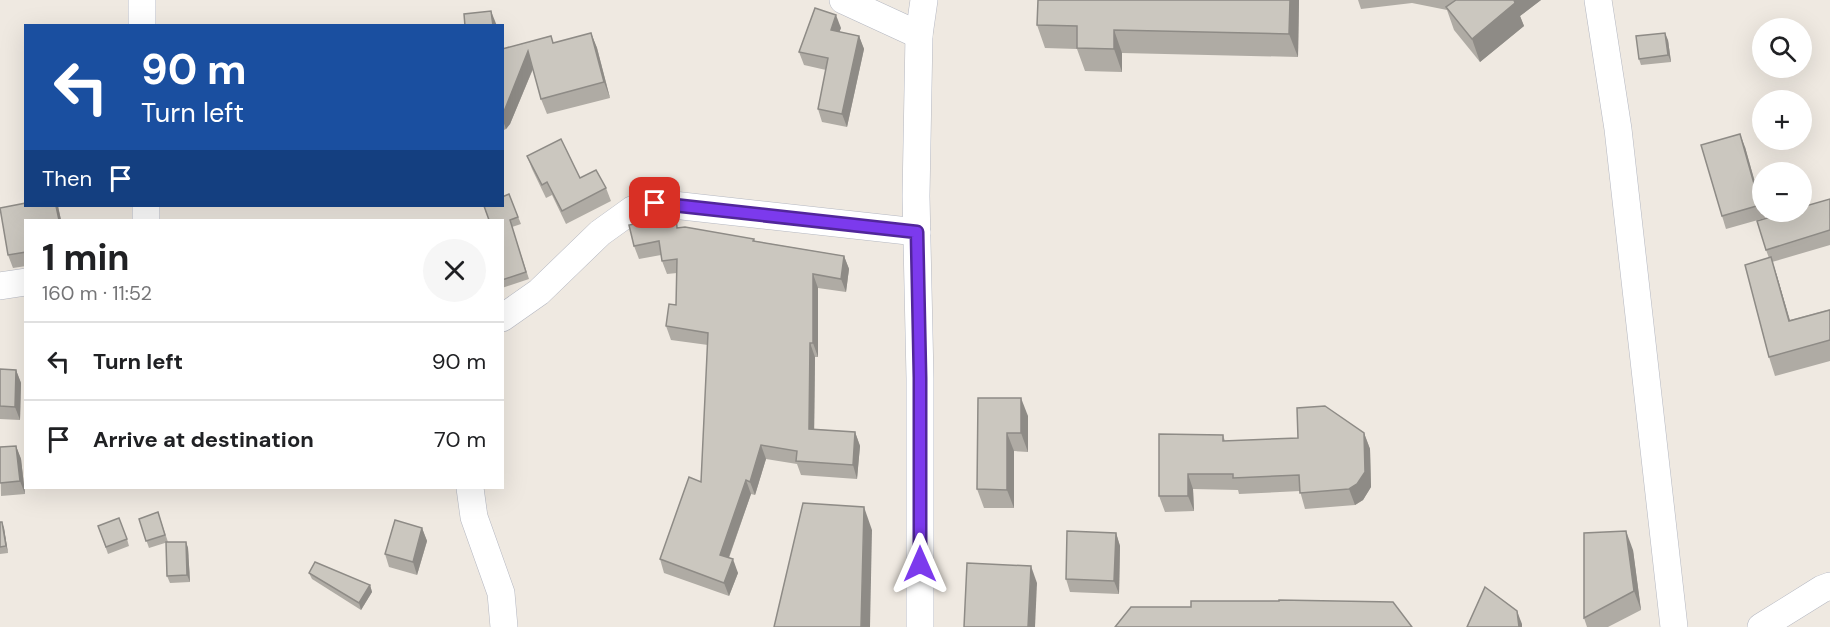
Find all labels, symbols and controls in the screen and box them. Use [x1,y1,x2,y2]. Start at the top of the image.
map controls [1752,18,1812,222]
button: search [1752,18,1812,78]
text: 90 m [141,42,247,97]
icon: left [42,48,120,126]
button: + [1752,90,1812,150]
text: Turn left [141,95,244,130]
icon: arrive [104,162,137,195]
button: − [1752,162,1812,222]
text: Then [42,164,92,193]
pin [629,177,680,228]
icon: arrive [638,186,671,219]
text: 1 min [42,234,130,281]
button: close [423,239,486,302]
text: 160 m · 11:52 [42,280,152,306]
icon: left [42,345,75,378]
text: Turn left [93,347,183,376]
text: 90 m [432,347,486,376]
icon: arrive [42,423,75,456]
text: Arrive at destination [93,425,314,454]
text: 70 m [434,425,486,454]
position arrow [888,532,952,596]

